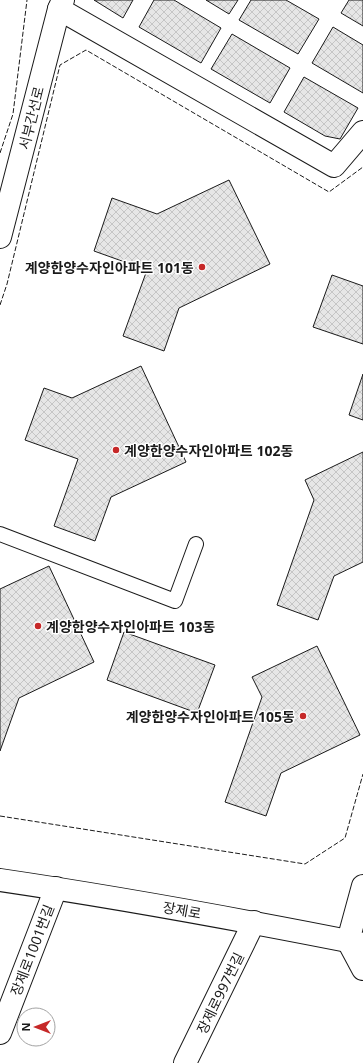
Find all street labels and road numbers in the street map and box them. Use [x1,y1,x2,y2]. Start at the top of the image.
street label: 서부간선로 [14,84,48,152]
street label: 장제로 [161,897,203,923]
street label: 장제로1001번길 [6,902,58,998]
street label: 장제로997번길 [192,949,248,1037]

